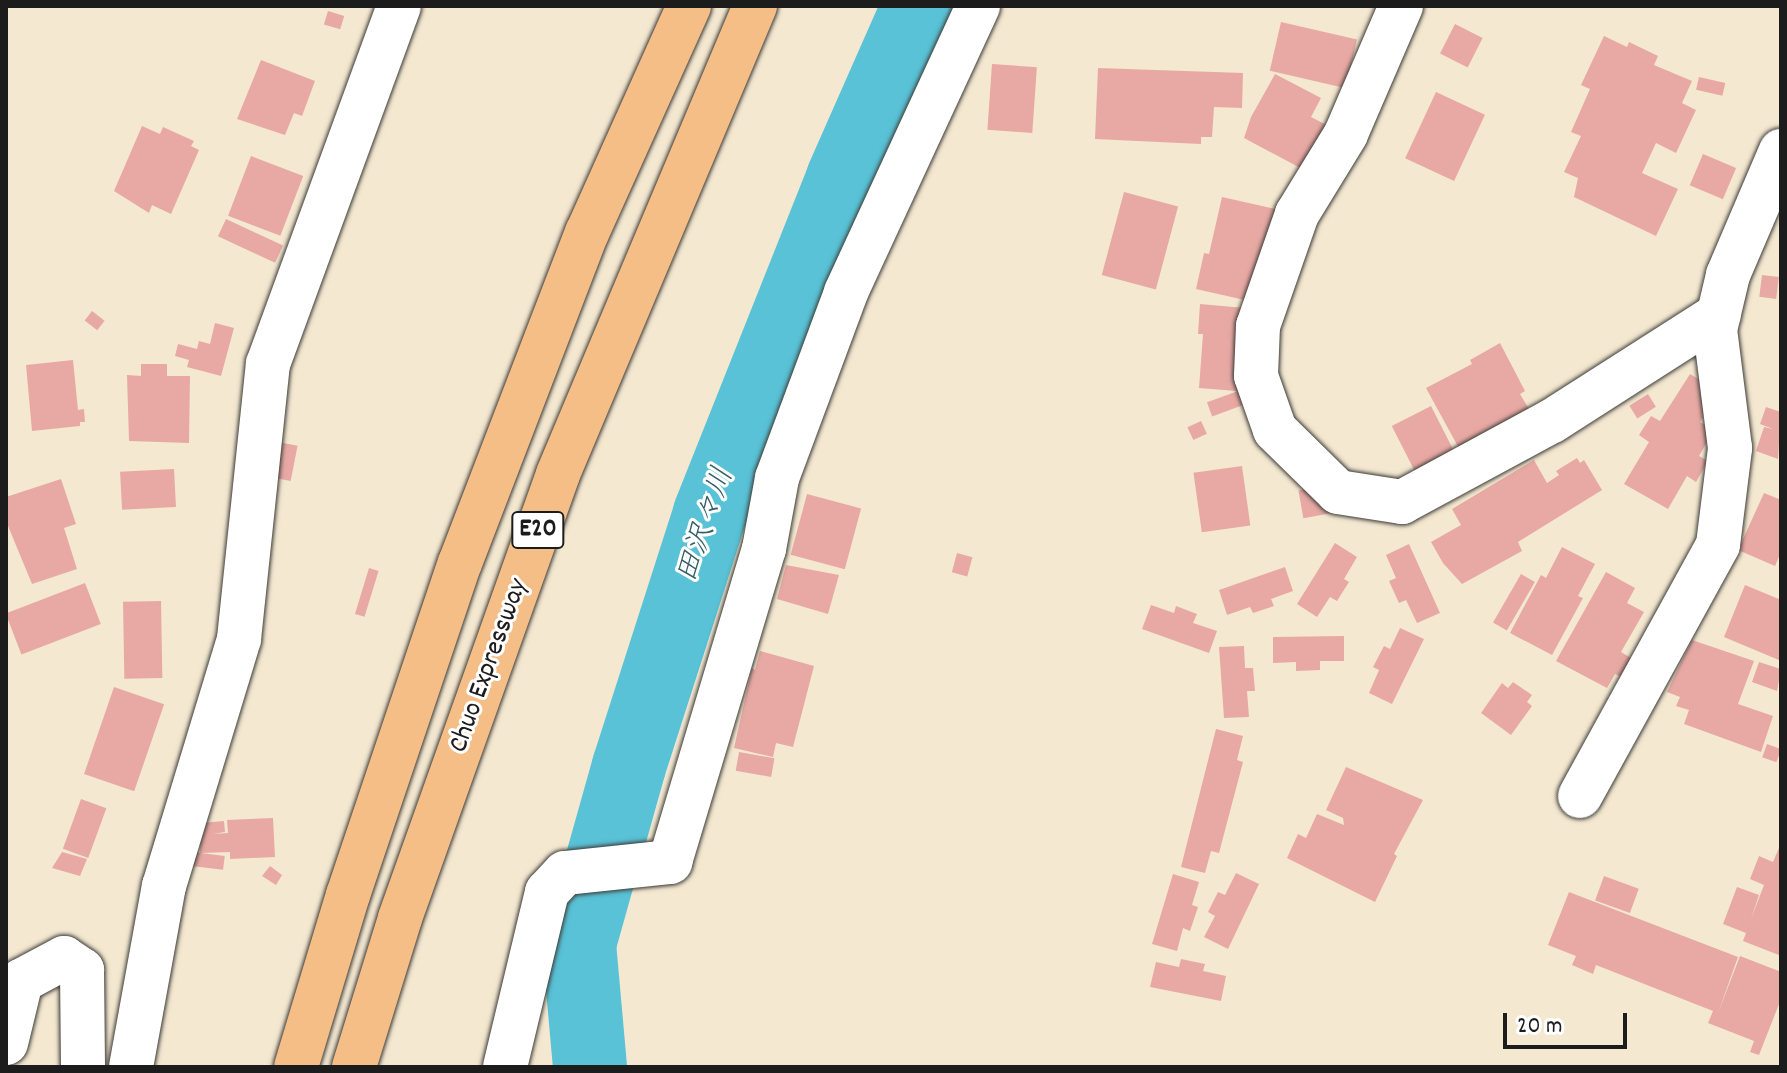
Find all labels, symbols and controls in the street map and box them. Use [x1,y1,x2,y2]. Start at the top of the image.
water label: 田沢々川 [671,463,745,589]
road number: E20 [510,508,566,552]
street label: Chuo Expressway [443,575,537,757]
scale bar [1507,997,1631,1047]
text: 20 m [1517,1010,1563,1044]

